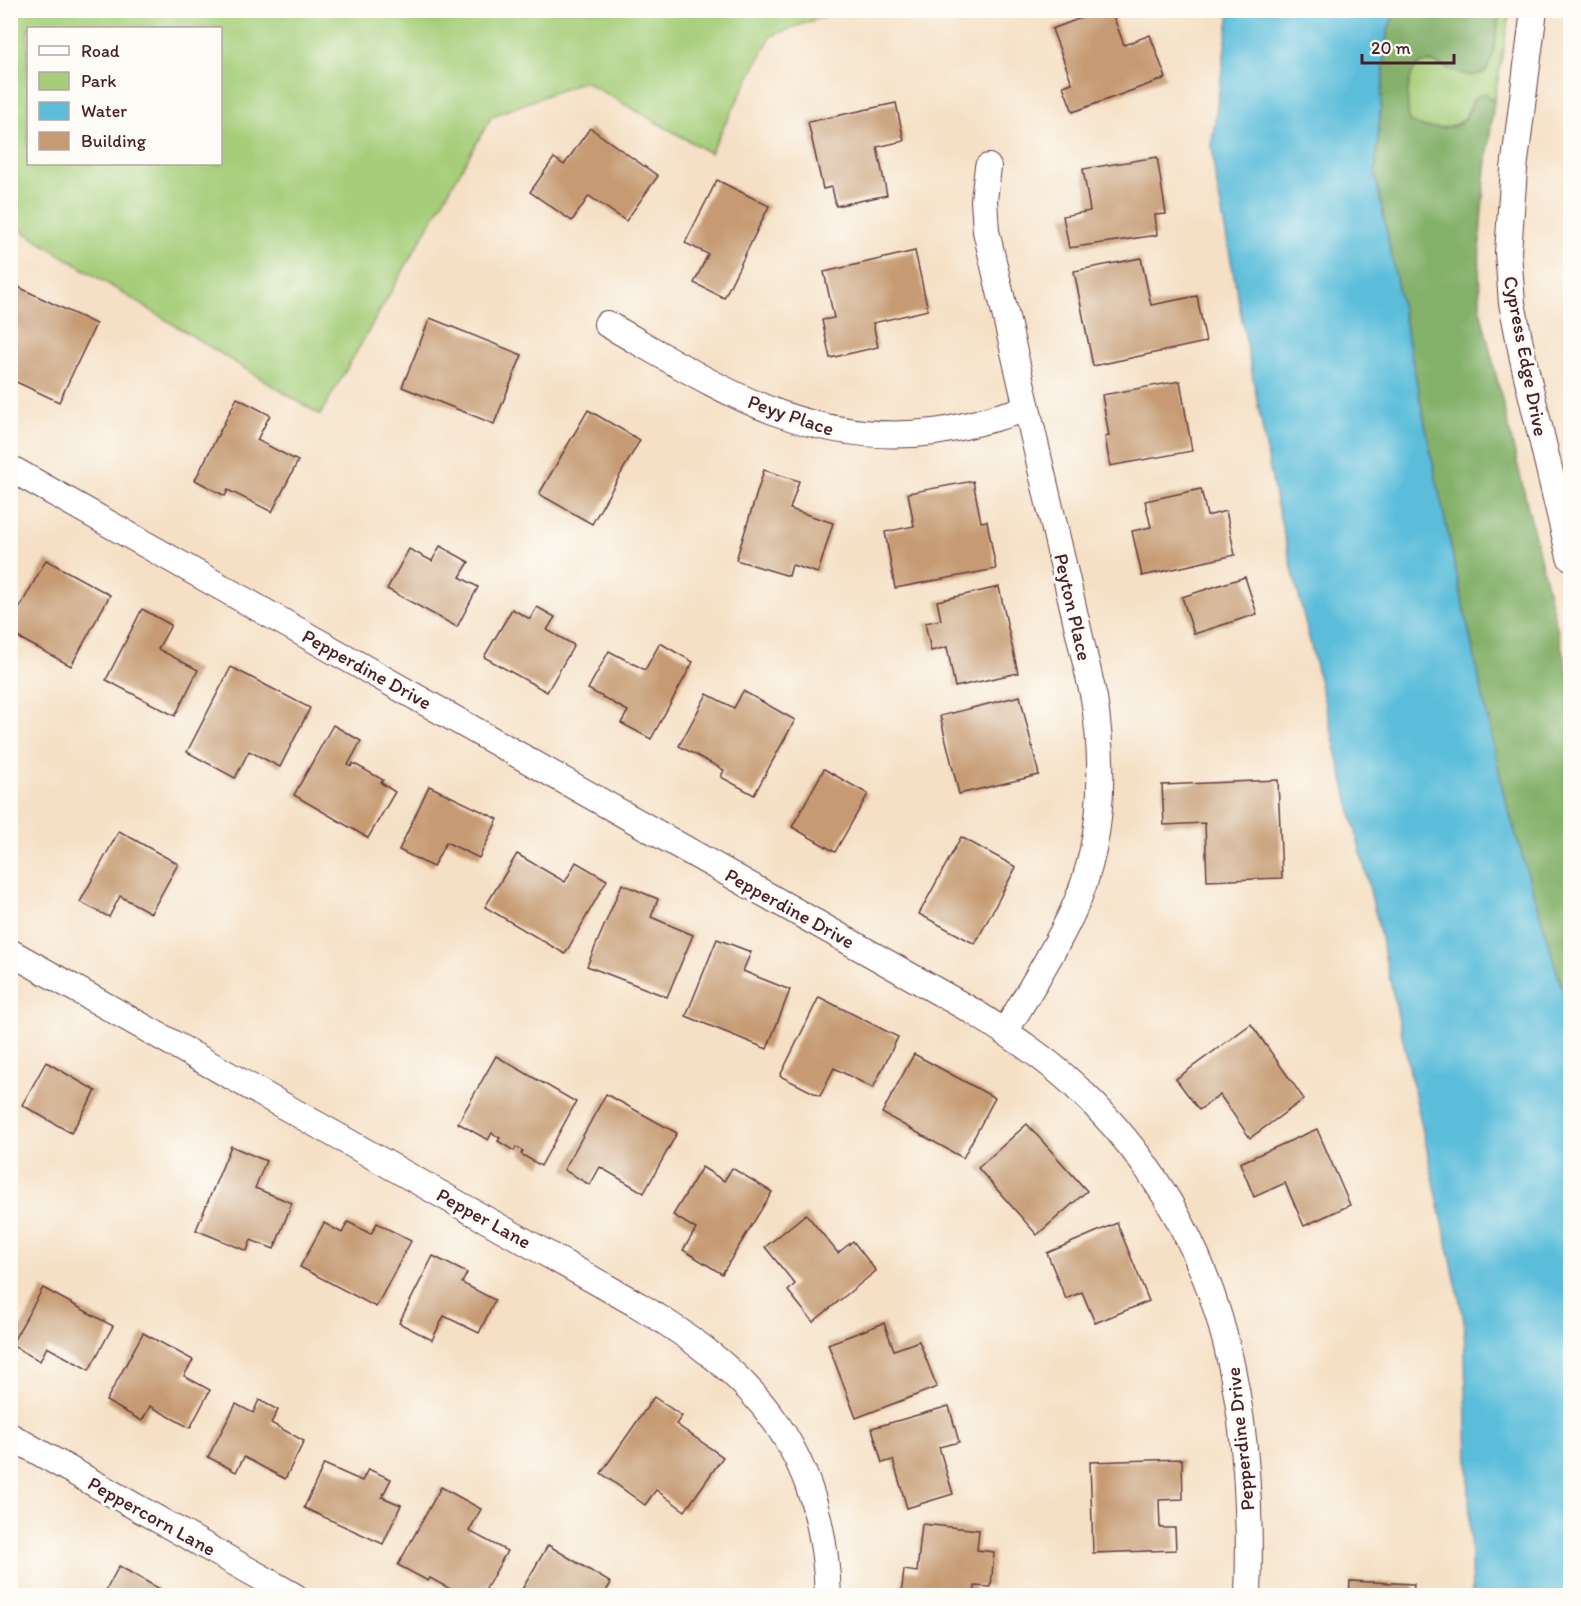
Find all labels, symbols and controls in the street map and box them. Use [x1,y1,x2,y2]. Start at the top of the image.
legend [27,27,222,165]
scale bar [1362,27,1454,65]
text: 20 m [1371,37,1411,59]
text: Road [81,40,120,62]
text: Park [81,70,116,92]
text: Water [81,100,127,122]
text: Building [81,130,147,152]
street label: Cypress Edge Drive [1499,274,1553,438]
street label: Peyy Place [745,389,837,441]
street label: Peyton Place [1049,551,1097,663]
street label: Pepperdine Drive [298,624,436,714]
street label: Pepperdine Drive [721,863,859,953]
street label: Pepper Lane [433,1182,535,1254]
street label: Pepperdine Drive [1221,1366,1259,1512]
street label: Peppercorn Lane [84,1471,220,1561]

